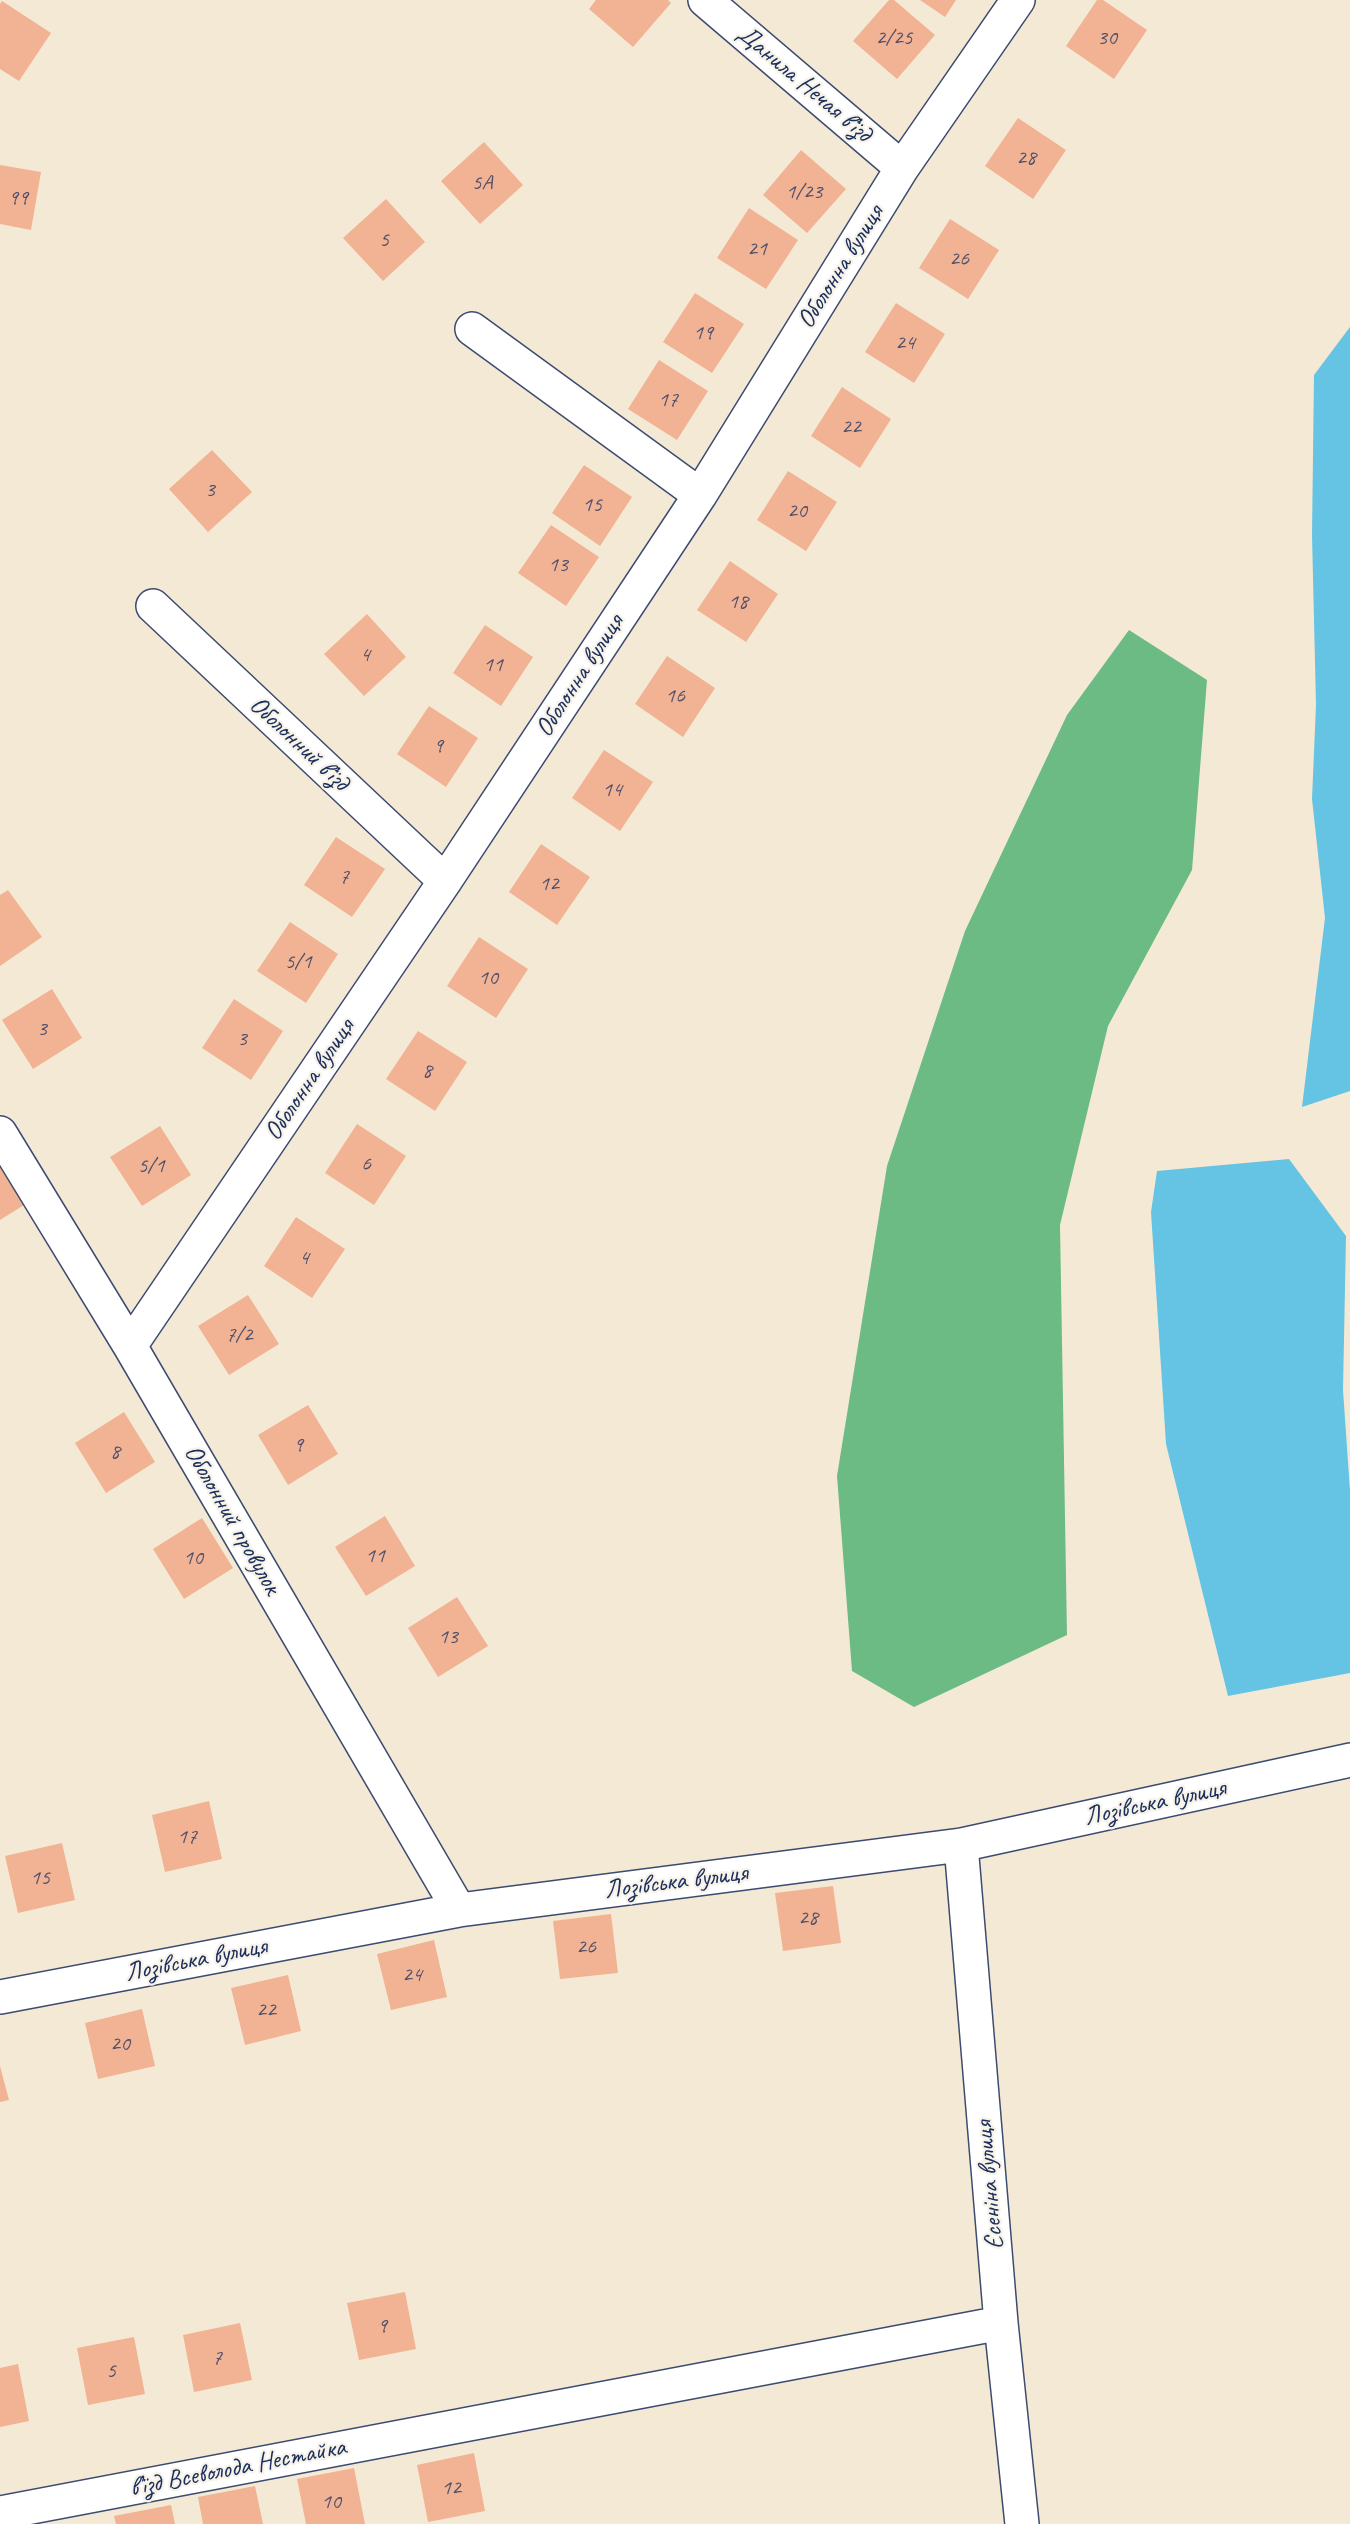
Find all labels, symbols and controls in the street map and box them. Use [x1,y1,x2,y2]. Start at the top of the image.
street label: Данила Нечая в’їзд [730,19,878,149]
house number: 2/25 [876,25,912,51]
house number: 30 [1097,25,1117,51]
house number: 28 [1016,145,1036,171]
house number: 5А [472,170,492,196]
house number: 1/23 [786,179,822,205]
house number: 99 [8,185,28,211]
street label: Оболонна вулиця [791,199,891,335]
house number: 5 [379,227,389,253]
house number: 21 [747,236,767,262]
house number: 26 [949,246,969,272]
house number: 19 [693,320,713,346]
house number: 24 [895,330,915,356]
house number: 17 [658,387,678,413]
house number: 22 [841,414,861,440]
house number: 3 [205,477,215,503]
house number: 15 [582,492,602,518]
house number: 20 [787,498,807,524]
house number: 13 [548,552,568,578]
house number: 18 [728,589,748,615]
street label: Оболонна вулиця [529,609,631,743]
house number: 4 [360,642,370,668]
house number: 11 [483,652,503,678]
house number: 16 [665,683,685,709]
street label: Оболонний в’їзд [243,690,355,798]
house number: 9 [433,733,443,759]
house number: 14 [602,777,622,803]
house number: 7 [339,864,349,890]
house number: 12 [539,871,559,897]
house number: 5/1 [284,949,312,975]
house number: 10 [478,965,498,991]
street label: Оболонна вулиця [258,1013,362,1147]
house number: 3 [37,1016,47,1042]
house number: 3 [237,1026,247,1052]
house number: 8 [422,1058,432,1084]
house number: 6 [361,1151,371,1177]
house number: 5/1 [137,1153,165,1179]
house number: 4 [299,1245,309,1271]
house number: 7/2 [225,1322,253,1348]
house number: 9 [293,1432,303,1458]
house number: 8 [110,1439,120,1465]
street label: Оболонний провулок [177,1440,287,1600]
house number: 11 [365,1543,385,1569]
house number: 10 [183,1545,203,1571]
house number: 13 [438,1624,458,1650]
street label: Лозівська вулиця [1081,1773,1229,1833]
house number: 17 [177,1824,197,1850]
street label: Лозівська вулиця [603,1858,749,1906]
house number: 15 [30,1865,50,1891]
house number: 28 [798,1905,818,1931]
street label: Лозівська вулиця [122,1931,270,1989]
house number: 26 [576,1934,596,1960]
house number: 24 [402,1962,422,1988]
house number: 22 [256,1997,276,2023]
house number: 20 [110,2031,130,2057]
street label: Єсеніна вулиця [969,2119,1011,2251]
house number: 9 [377,2313,387,2339]
house number: 7 [212,2345,222,2371]
house number: 5 [106,2358,116,2384]
street label: в’їзд Всеволода Нестайка [127,2432,349,2504]
house number: 12 [441,2475,461,2501]
house number: 10 [321,2489,341,2515]

